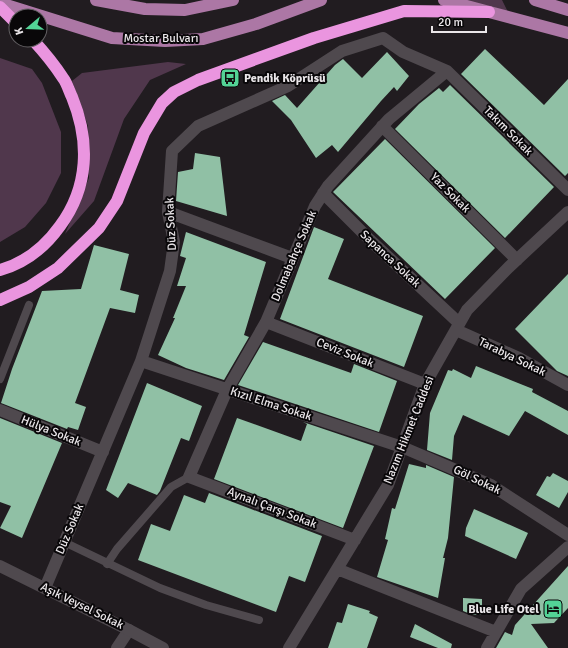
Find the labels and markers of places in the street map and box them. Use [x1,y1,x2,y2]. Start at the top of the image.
bus stop icon: Pendik Köprüsü [219,67,241,89]
place label: Pendik Köprüsü [244,71,326,86]
hotel icon: Blue Life Otel [542,598,564,620]
place label: Blue Life Otel [468,602,539,617]

